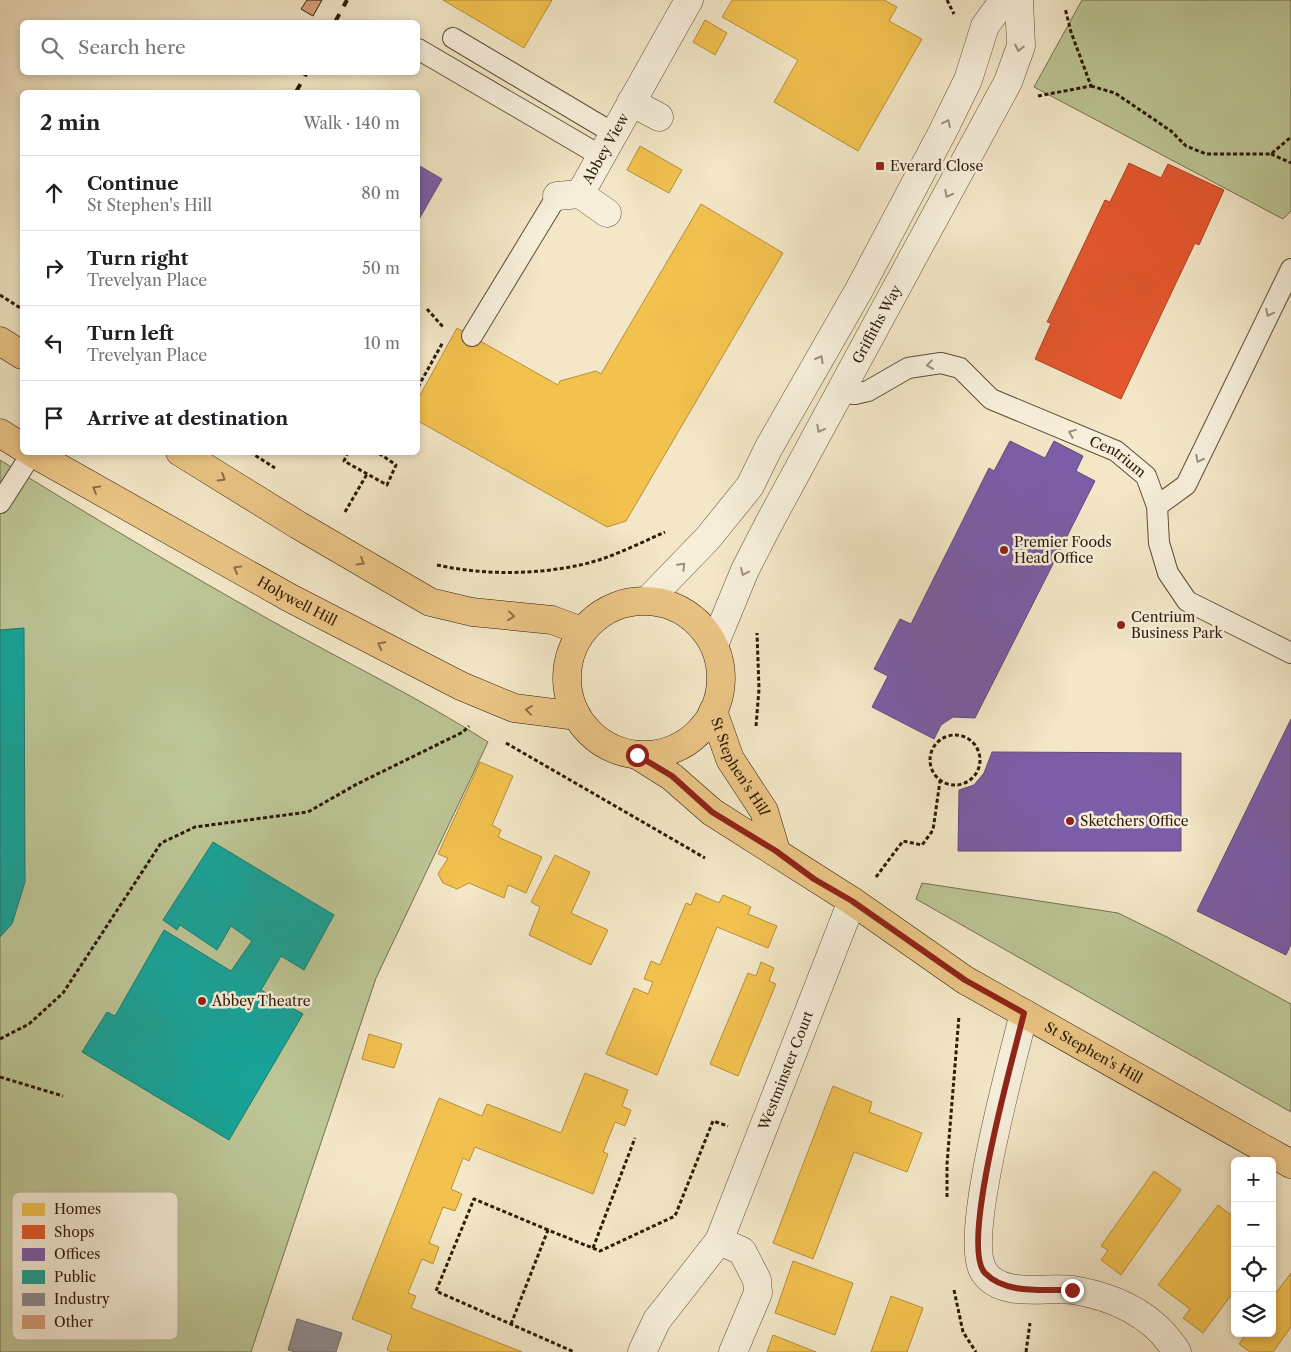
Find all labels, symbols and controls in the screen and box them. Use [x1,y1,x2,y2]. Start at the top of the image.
search box [20,20,420,75]
icon: search [38,34,66,62]
text: Search here [78,36,186,59]
one-way arrow [1014,44,1025,53]
street label: Abbey View [578,109,633,188]
text: 2 min [40,110,100,135]
text: Walk · 140 m [303,113,400,133]
one-way arrow [940,119,951,128]
place label: Everard Close [890,157,983,175]
marker: Everard Close [874,160,886,172]
text: Continue [87,172,179,195]
icon: ahead [40,179,68,207]
text: 80 m [361,183,400,203]
one-way arrow [944,189,954,198]
text: St Stephen's Hill [87,195,212,215]
text: Turn right [87,247,188,270]
icon: right [40,254,68,282]
text: 50 m [362,258,400,278]
text: Trevelyan Place [87,270,207,290]
street label: Griffiths Way [848,282,905,367]
one-way arrow [1266,307,1276,316]
text: Turn left [87,322,174,345]
icon: left [40,329,68,357]
text: 10 m [364,333,400,353]
text: Trevelyan Place [87,345,207,365]
one-way arrow [813,355,823,364]
one-way arrow [926,359,934,370]
icon: arrive [40,404,68,432]
text: Arrive at destination [87,407,288,430]
one-way arrow [816,423,826,432]
one-way arrow [1068,429,1077,439]
street label: Centrium [1087,432,1150,481]
one-way arrow [1195,454,1205,463]
one-way arrow [216,472,225,481]
one-way arrow [92,486,101,496]
place label: Premier Foods Head Office [1014,533,1112,567]
marker: Premier Foods Head Office [998,544,1010,556]
one-way arrow [356,555,365,565]
one-way arrow [676,562,685,571]
one-way arrow [234,565,243,575]
one-way arrow [740,567,750,576]
street label: Holywell Hill [254,572,340,630]
place label: Centrium Business Park [1131,608,1224,642]
one-way arrow [508,610,516,621]
marker: Centrium Business Park [1115,619,1127,631]
one-way arrow [377,641,386,651]
one-way arrow [524,705,532,716]
street label: St Stephen's Hill [707,715,774,817]
route start [626,744,649,767]
place label: Sketchers Office [1080,812,1189,830]
marker: Sketchers Office [1064,815,1076,827]
place label: Abbey Theatre [211,992,311,1010]
marker: Abbey Theatre [196,995,208,1007]
street label: Westminster Court [754,1008,817,1133]
street label: St Stephen's Hill [1042,1018,1146,1087]
map controls [1231,1157,1276,1337]
button: + [1231,1157,1276,1202]
legend [12,1192,178,1340]
text: Homes [54,1200,101,1218]
button: − [1231,1202,1276,1247]
text: Shops [54,1223,94,1241]
text: Offices [54,1245,100,1263]
button: locate [1231,1247,1276,1292]
text: Public [54,1268,96,1286]
route end [1061,1279,1084,1302]
text: Industry [54,1290,110,1308]
button: layers [1231,1292,1276,1337]
text: Other [54,1313,93,1331]

